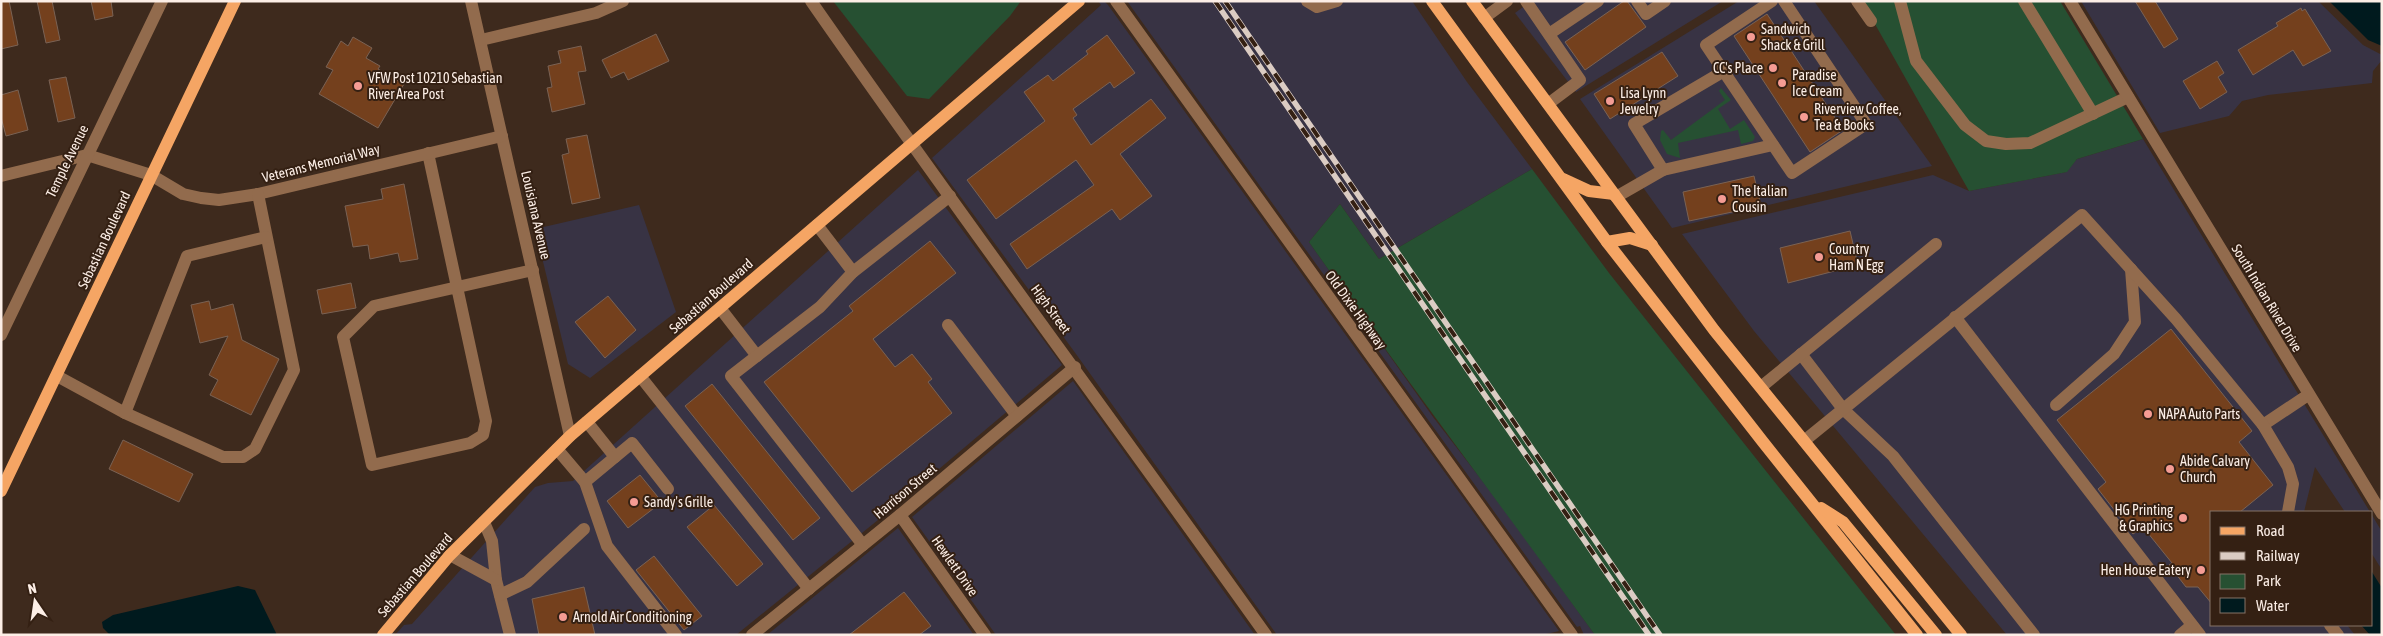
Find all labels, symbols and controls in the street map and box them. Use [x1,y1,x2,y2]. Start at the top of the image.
place label: Sandwich Shack & Grill [1761,21,1825,53]
marker: Sandwich Shack & Grill [1745,31,1757,43]
place label: CC's Place [1713,60,1763,76]
marker: CC's Place [1767,62,1779,74]
place label: Paradise Ice Cream [1792,67,1842,99]
place label: VFW Post 10210 Sebastian River Area Post [368,70,502,102]
marker: Paradise Ice Cream [1776,77,1788,89]
marker: VFW Post 10210 Sebastian River Area Post [352,80,364,92]
place label: Lisa Lynn Jewelry [1620,85,1666,117]
marker: Lisa Lynn Jewelry [1604,95,1616,107]
place label: Riverview Coffee, Tea & Books [1814,101,1901,133]
marker: Riverview Coffee, Tea & Books [1798,111,1810,123]
street label: Temple Avenue [42,122,92,200]
street label: Veterans Memorial Way [260,141,382,185]
street label: Louisiana Avenue [518,169,554,261]
place label: The Italian Cousin [1732,183,1787,215]
street label: Sebastian Boulevard [74,189,134,291]
marker: The Italian Cousin [1716,193,1728,205]
place label: Country Ham N Egg [1829,241,1884,273]
street label: South Indian River Drive [2229,241,2305,355]
marker: Country Ham N Egg [1813,251,1825,263]
street label: Sebastian Boulevard [666,255,756,337]
street label: Old Dixie Highway [1322,268,1390,353]
street label: High Street [1028,281,1074,337]
place label: NAPA Auto Parts [2158,406,2240,422]
marker: NAPA Auto Parts [2142,408,2154,420]
place label: Abide Calvary Church [2180,453,2250,485]
street label: Harrison Street [870,460,940,522]
marker: Abide Calvary Church [2164,463,2176,475]
place label: Sandy's Grille [644,494,713,510]
marker: Sandy's Grille [628,496,640,508]
place label: HG Printing & Graphics [2114,502,2173,534]
legend [2210,511,2373,626]
marker: HG Printing & Graphics [2177,512,2189,524]
text: Road [2256,522,2285,539]
street label: Sebastian Boulevard [374,530,456,620]
street label: Hewlett Drive [928,533,982,599]
text: Railway [2256,547,2300,564]
place label: Hen House Eatery [2100,562,2191,578]
marker: Hen House Eatery [2195,564,2207,576]
text: Park [2256,572,2281,589]
north arrow [10,576,60,626]
text: N [26,580,38,597]
text: Water [2256,597,2289,614]
place label: Arnold Air Conditioning [573,609,692,625]
marker: Arnold Air Conditioning [557,611,569,623]

